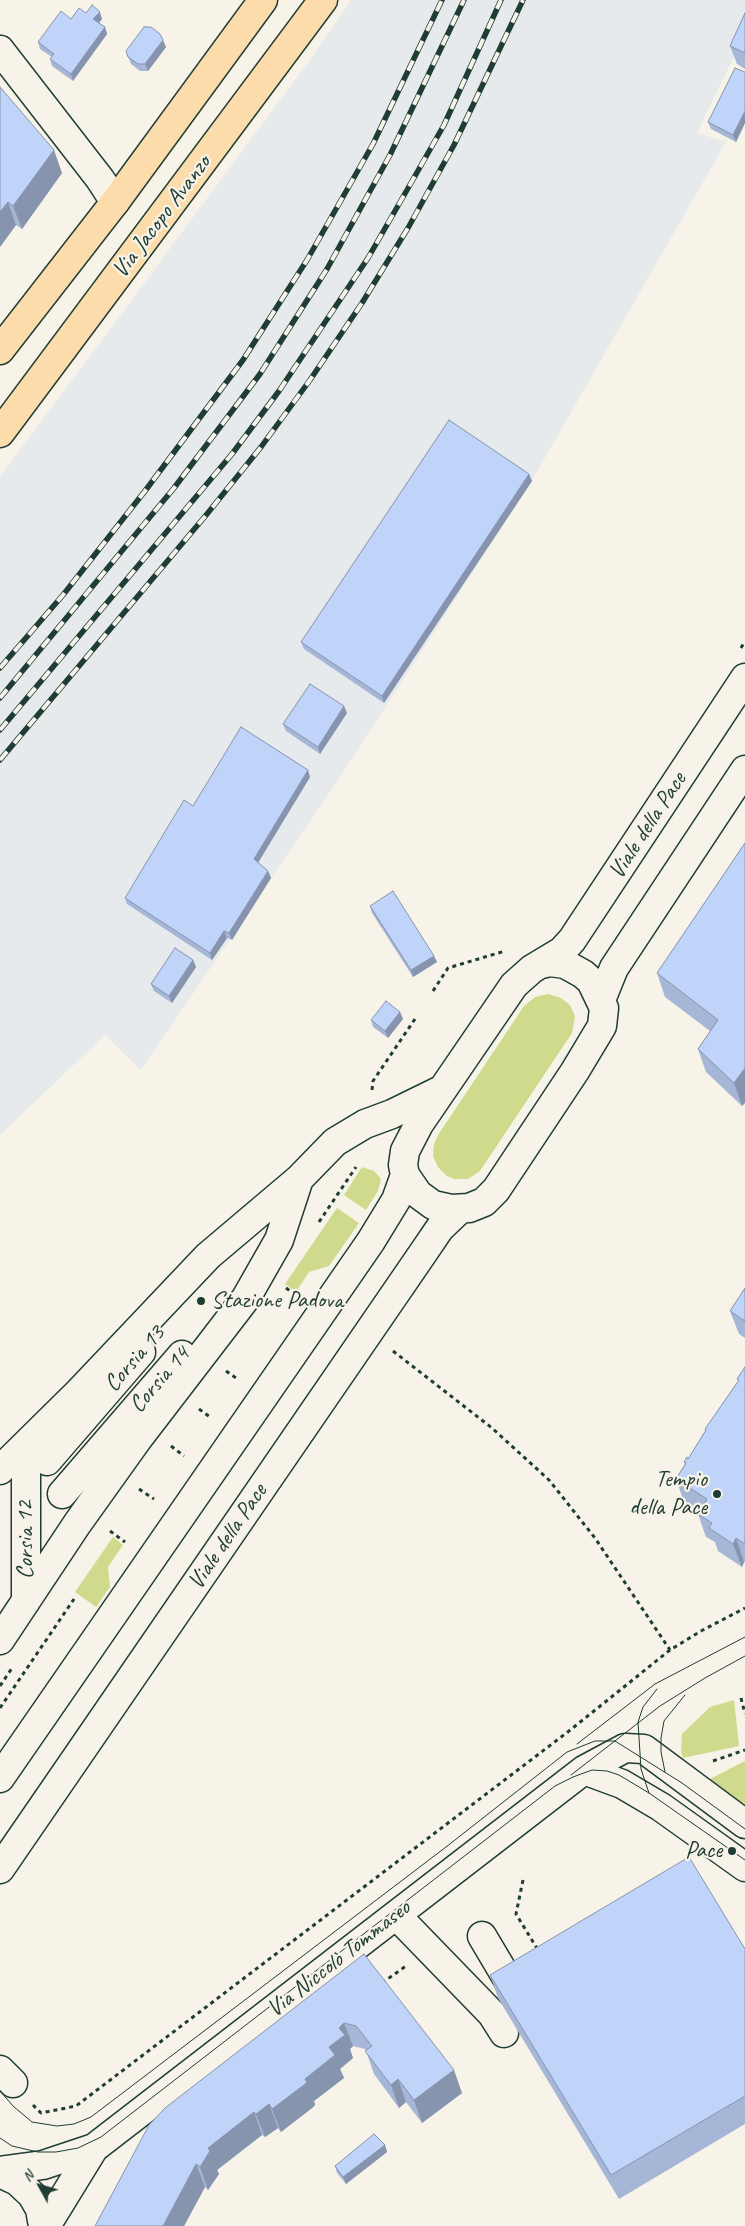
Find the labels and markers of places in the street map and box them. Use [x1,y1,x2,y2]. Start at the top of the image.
place label: Stazione Padova [211,1287,343,1315]
marker: Stazione Padova [195,1295,207,1307]
place label: Tempio della Pace [629,1466,707,1522]
marker: Tempio della Pace [711,1488,723,1500]
place label: Pace [685,1837,722,1865]
marker: Pace [726,1845,738,1857]

